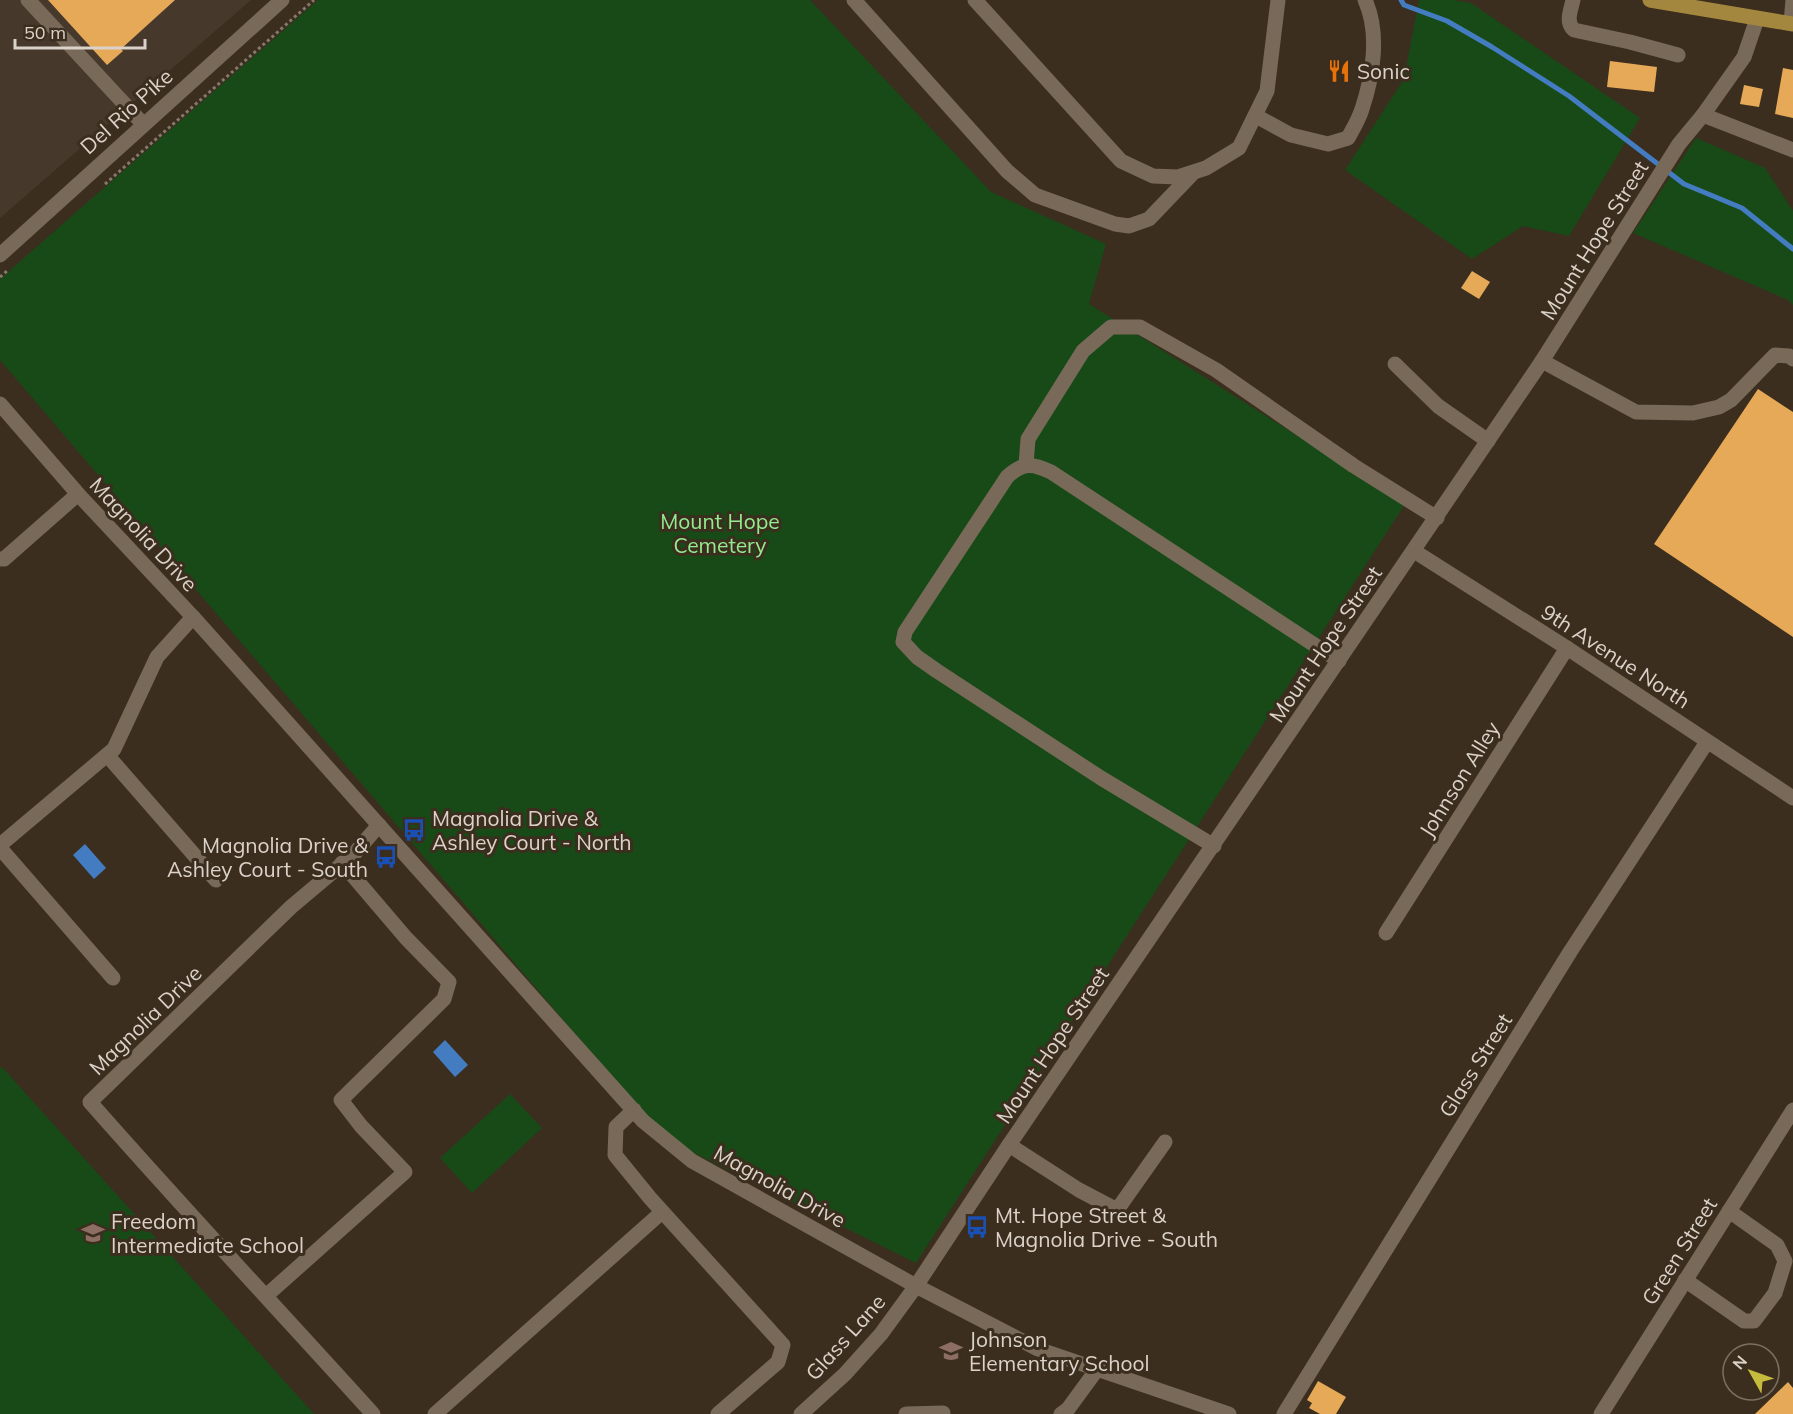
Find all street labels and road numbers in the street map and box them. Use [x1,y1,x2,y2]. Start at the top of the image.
street label: Del Rio Pike [74,63,178,159]
street label: Mount Hope Street [1535,156,1653,324]
street label: Magnolia Drive [85,472,203,596]
street label: Mount Hope Street [1263,561,1387,727]
street label: 9th Avenue North [1537,598,1695,714]
street label: Johnson Alley [1413,716,1505,842]
street label: Magnolia Drive [83,960,207,1080]
street label: Mount Hope Street [990,962,1114,1128]
street label: Glass Street [1433,1008,1517,1122]
street label: Magnolia Drive [710,1139,850,1233]
street label: Green Street [1636,1193,1722,1309]
street label: Glass Lane [800,1289,890,1385]

